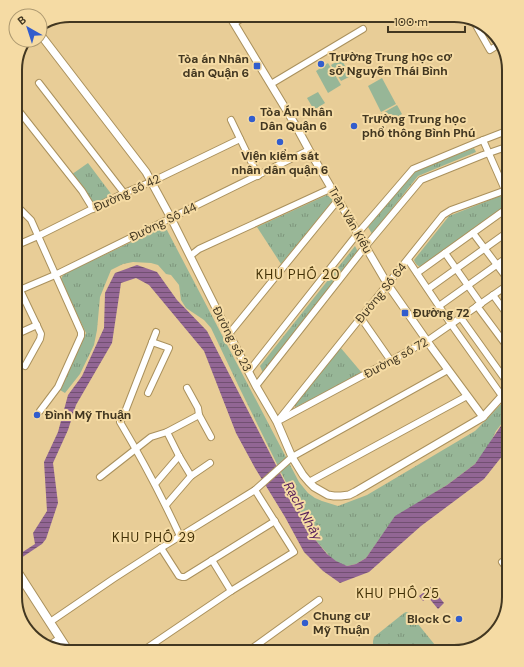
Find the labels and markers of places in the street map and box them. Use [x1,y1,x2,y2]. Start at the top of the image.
place label: Trường Trung học cơ sở Nguyễn Thái Bình [329,49,453,79]
place label: Tòa án Nhân dân Quận 6 [178,51,249,81]
marker: Trường Trung học cơ sở Nguyễn Thái Bình [316,59,326,69]
marker: Tòa án Nhân dân Quận 6 [252,61,262,71]
place label: Tòa Án Nhân Dân Quận 6 [260,104,333,134]
place label: Trường Trung học phổ thông Bình Phú [362,111,475,141]
marker: Tòa Án Nhân Dân Quận 6 [247,114,257,124]
marker: Trường Trung học phổ thông Bình Phú [349,121,359,131]
marker: Viện kiểm sát nhân dân quận 6 [275,137,285,147]
place label: Viện kiểm sát nhân dân quận 6 [232,148,328,178]
place label: Đường 72 [413,305,470,321]
marker: Đường 72 [400,308,410,318]
place label: Đình Mỹ Thuận [45,407,131,423]
marker: Đình Mỹ Thuận [32,410,42,420]
place label: Chung cư Mỹ Thuận [313,608,370,638]
place label: Block C [407,611,451,627]
marker: Block C [454,614,464,624]
marker: Chung cư Mỹ Thuận [300,618,310,628]

